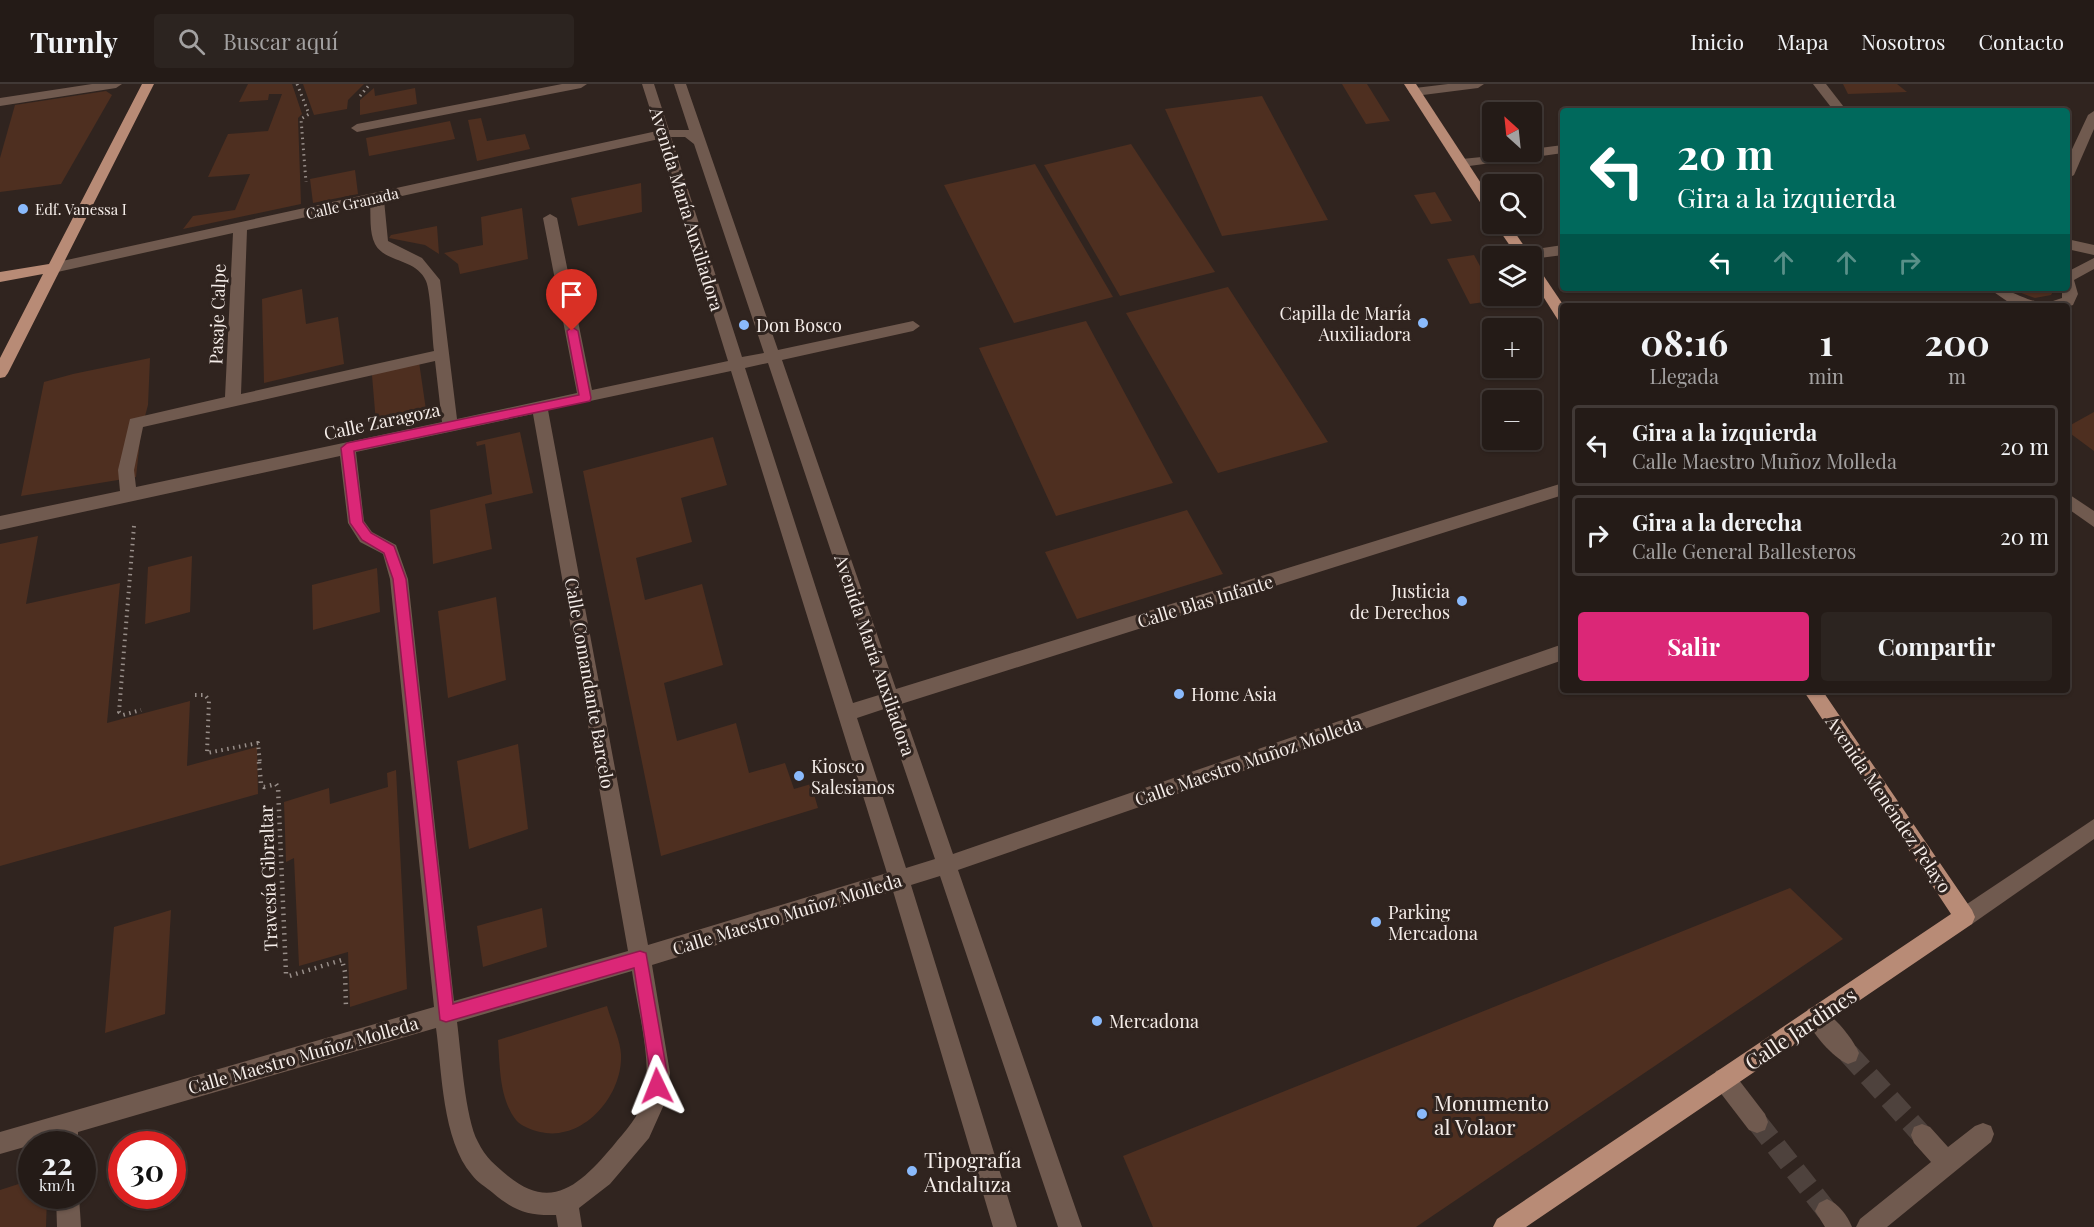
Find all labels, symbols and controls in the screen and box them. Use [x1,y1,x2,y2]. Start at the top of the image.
search box [154,14,574,68]
text: Turnly [30,23,118,60]
icon: search [175,25,208,58]
text: Buscar aquí [223,26,338,56]
text: Inicio [1690,27,1744,55]
text: Mapa [1777,27,1828,55]
text: Nosotros [1861,27,1945,55]
text: Contacto [1978,27,2064,55]
north arrow [1482,102,1542,162]
map controls [1482,102,1542,450]
street label: Avenida María Auxiliadora [644,103,729,314]
text: 20 m [1677,125,1774,181]
icon: left [1578,132,1656,210]
button: search [1482,174,1542,234]
text: Gira a la izquierda [1677,179,1896,215]
street label: Calle Granada [304,182,401,223]
place label: Edf. Vanessa I [35,199,127,219]
marker: Edf. Vanessa I [16,202,30,216]
button: layers [1482,246,1542,306]
icon: left [1704,246,1737,279]
icon: ahead [1767,246,1800,279]
icon: ahead [1830,246,1863,279]
icon: right [1893,246,1926,279]
street label: Pasaje Calpe [203,263,231,365]
pin [546,269,597,331]
icon: arrive [555,278,588,311]
place label: Capilla de María Auxiliadora [1280,301,1411,346]
place label: Don Bosco [756,313,842,337]
marker: Capilla de María Auxiliadora [1416,316,1430,330]
text: 08:16 [1640,317,1728,365]
text: 1 [1819,317,1833,365]
text: 200 [1924,317,1990,365]
marker: Don Bosco [737,318,751,332]
button: + [1482,318,1542,378]
text: Llegada [1650,362,1719,389]
text: min [1809,362,1844,389]
text: m [1948,362,1966,389]
button: − [1482,390,1542,450]
street label: Calle Zaragoza [322,397,442,445]
text: Gira a la izquierda [1632,417,1817,447]
icon: left [1581,429,1614,462]
text: 20 m [2000,431,2049,461]
text: Calle Maestro Muñoz Molleda [1632,447,1897,474]
text: Gira a la derecha [1632,507,1802,537]
icon: right [1581,519,1614,552]
text: 20 m [2000,521,2049,551]
text: Calle General Ballesteros [1632,537,1856,564]
street label: Avenida María Auxiliadora [829,550,921,759]
street label: Calle Blas Infante [1134,569,1276,633]
street label: Calle Comandante Barcelo [560,576,620,790]
place label: Justicia de Derechos [1350,579,1450,624]
marker: Justicia de Derechos [1455,594,1469,608]
button: Salir [1578,612,1809,681]
button: Compartir [1821,612,2052,681]
place label: Home Asia [1191,682,1277,706]
marker: Home Asia [1172,687,1186,701]
street label: Avenida Menéndez Pelayo [1820,710,1957,897]
street label: Calle Maestro Muñoz Molleda [1131,711,1365,811]
place label: Kiosco Salesianos [811,754,895,799]
marker: Kiosco Salesianos [792,769,806,783]
street label: Travesía Gibraltar [253,805,283,951]
street label: Calle Maestro Muñoz Molleda [669,868,905,960]
place label: Parking Mercadona [1388,900,1478,945]
marker: Parking Mercadona [1369,915,1383,929]
street label: Calle Jardines [1739,980,1861,1076]
place label: Mercadona [1109,1009,1199,1033]
street label: Calle Maestro Muñoz Molleda [185,1011,421,1099]
marker: Mercadona [1090,1014,1104,1028]
position arrow [625,1054,689,1118]
place label: Monumento al Volaor [1434,1088,1549,1140]
marker: Monumento al Volaor [1415,1107,1429,1121]
speed limit sign: 30 [108,1131,186,1209]
text: 22 [41,1143,73,1183]
place label: Tipografía Andaluza [923,1145,1022,1197]
marker: Tipografía Andaluza [905,1164,919,1178]
text: km/h [39,1175,75,1195]

